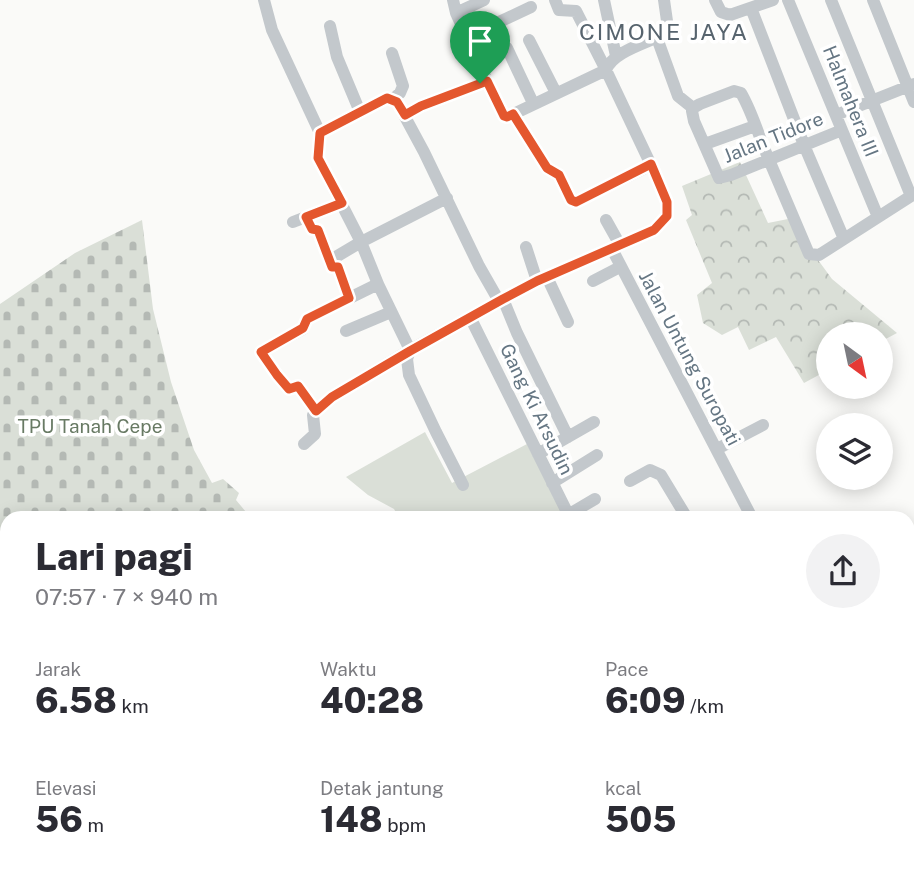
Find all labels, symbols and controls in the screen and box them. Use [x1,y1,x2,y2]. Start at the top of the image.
pin [450,11,510,83]
district label: CIMONE JAYA [579,18,749,45]
icon: arrive [461,22,499,60]
street label: Halmahera III [819,42,883,160]
street label: Jalan Tidore [720,107,826,167]
street label: Jalan Untung Suropati [635,267,745,449]
north arrow [816,322,892,399]
map controls [816,322,893,490]
street label: Gang Ki Arsudin [496,340,578,478]
button: layers [816,413,893,490]
park label: TPU Tanah Cepe [18,415,162,437]
text: Lari pagi [35,534,193,579]
button: share [806,534,880,608]
text: 07:57 · 7 × 940 m [35,583,218,610]
text: Jarak [35,658,81,680]
text: Waktu [320,658,377,680]
text: Pace [605,658,648,680]
text: 6.58 [35,680,117,721]
text: 40:28 [320,680,424,721]
text: 6:09 [605,680,686,721]
text: km [117,695,149,717]
text: /km [686,695,724,717]
text: Elevasi [35,777,96,799]
text: Detak jantung [320,777,444,799]
text: kcal [605,777,642,799]
text: 56 [35,799,83,840]
text: 148 [320,799,383,840]
text: 505 [605,799,676,840]
text: m [83,814,104,836]
text: bpm [383,814,426,836]

